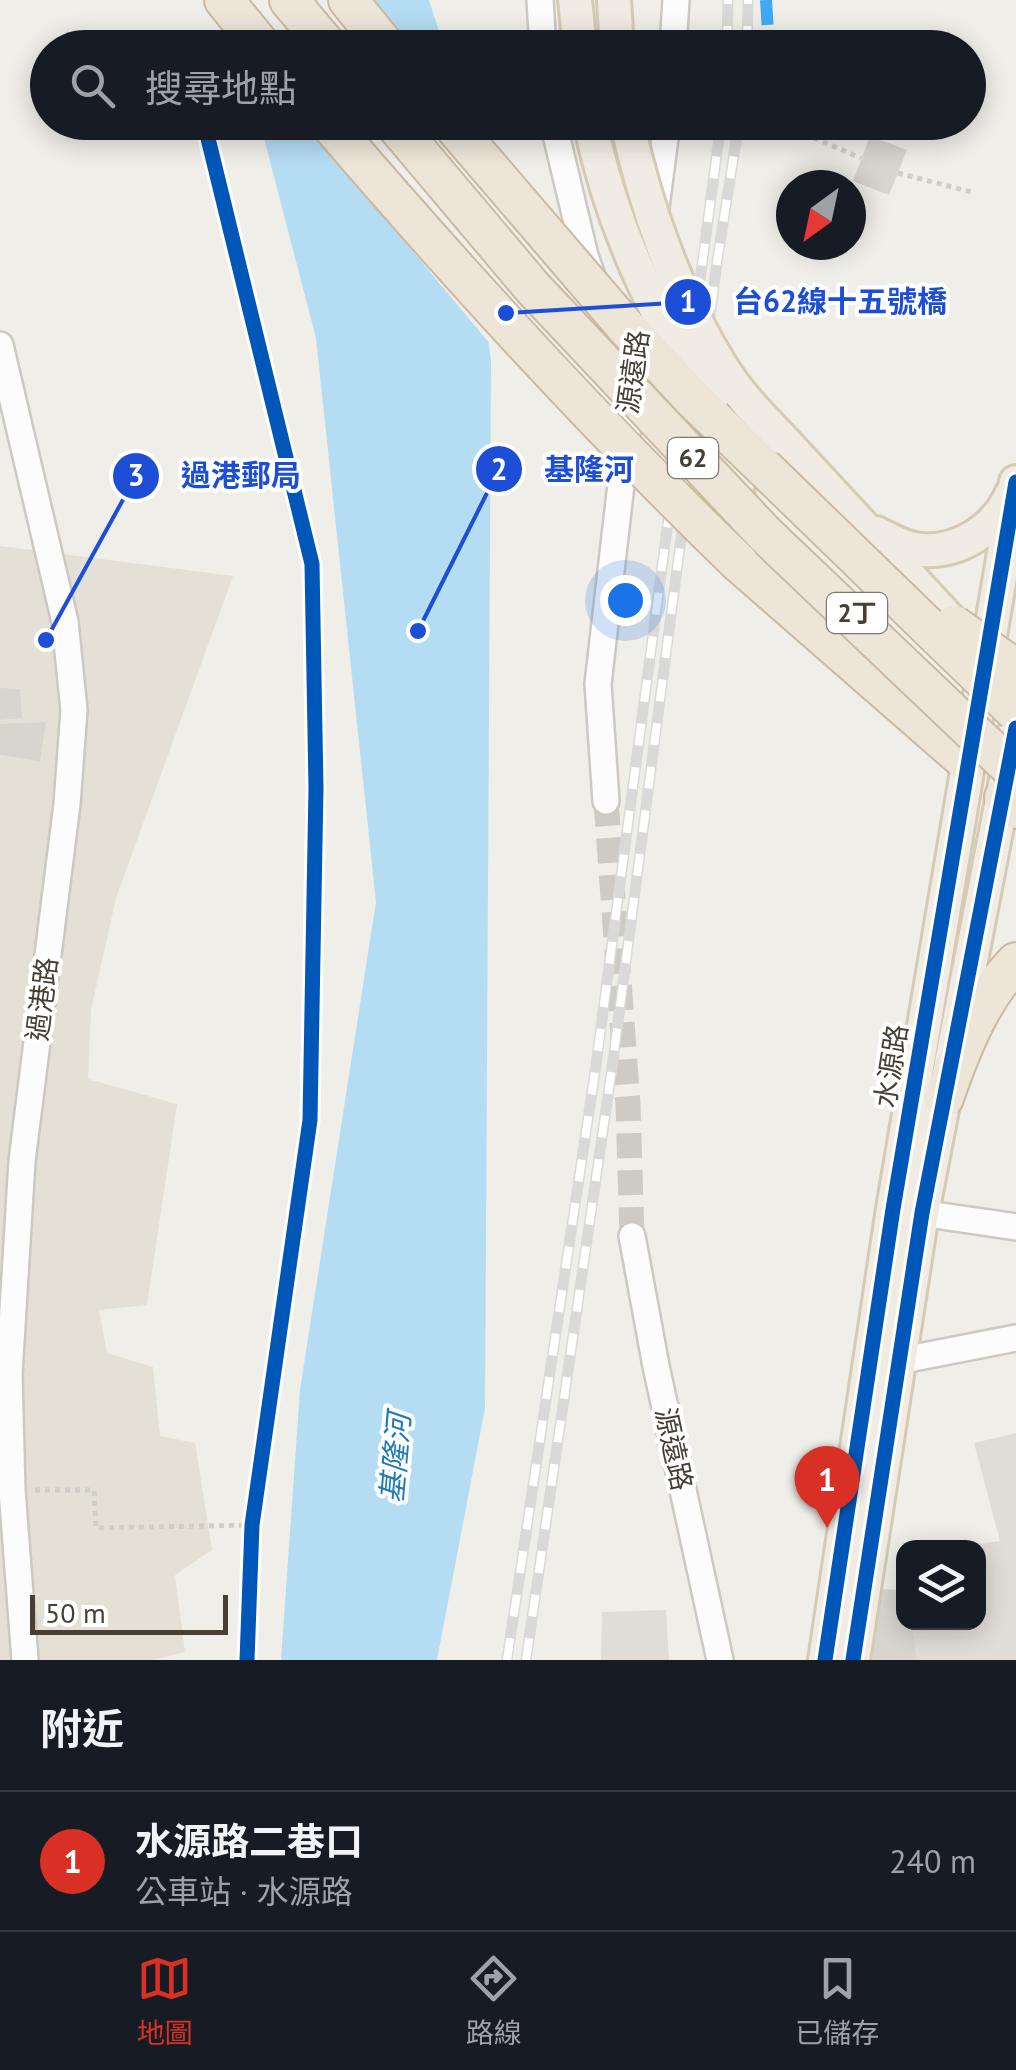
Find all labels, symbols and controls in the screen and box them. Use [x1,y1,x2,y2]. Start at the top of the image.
search box [30,30,986,140]
icon: search [65,58,120,113]
text: 搜尋地點 [145,63,297,112]
north arrow [776,170,866,260]
callout: 台62線十五號橋 [663,272,967,332]
text: 1 [679,281,697,320]
text: 台62線十五號橋 [733,281,947,320]
street label: 源遠路 [608,328,657,416]
road number: 62 [668,438,718,478]
callout: 基隆河 [474,439,654,499]
callout: 過港郵局 [111,446,321,506]
text: 2 [490,449,508,488]
text: 基隆河 [544,449,634,488]
text: 3 [127,455,145,494]
text: 過港郵局 [181,455,301,494]
your location [600,575,651,626]
road number: 2丁 [827,593,887,633]
street label: 過港路 [18,955,65,1043]
street label: 水源路 [866,1022,915,1110]
street label: 源遠路 [648,1404,701,1494]
water label: 基隆河 [371,1406,418,1504]
pin: 1 [794,1446,860,1528]
map controls [896,1540,986,1630]
button: layers [896,1540,986,1630]
scale bar [30,1590,228,1634]
text: 50 m [45,1594,106,1631]
text: 附近 [40,1701,124,1756]
text: 水源路二巷口 [135,1816,363,1865]
text: 1 [63,1840,82,1882]
text: 240 m [889,1840,976,1882]
text: 公車站 · 水源路 [135,1870,353,1912]
tab: 地圖 [137,1951,193,2051]
tab: 路線 [466,1951,522,2051]
tab: 已儲存 [795,1951,879,2051]

